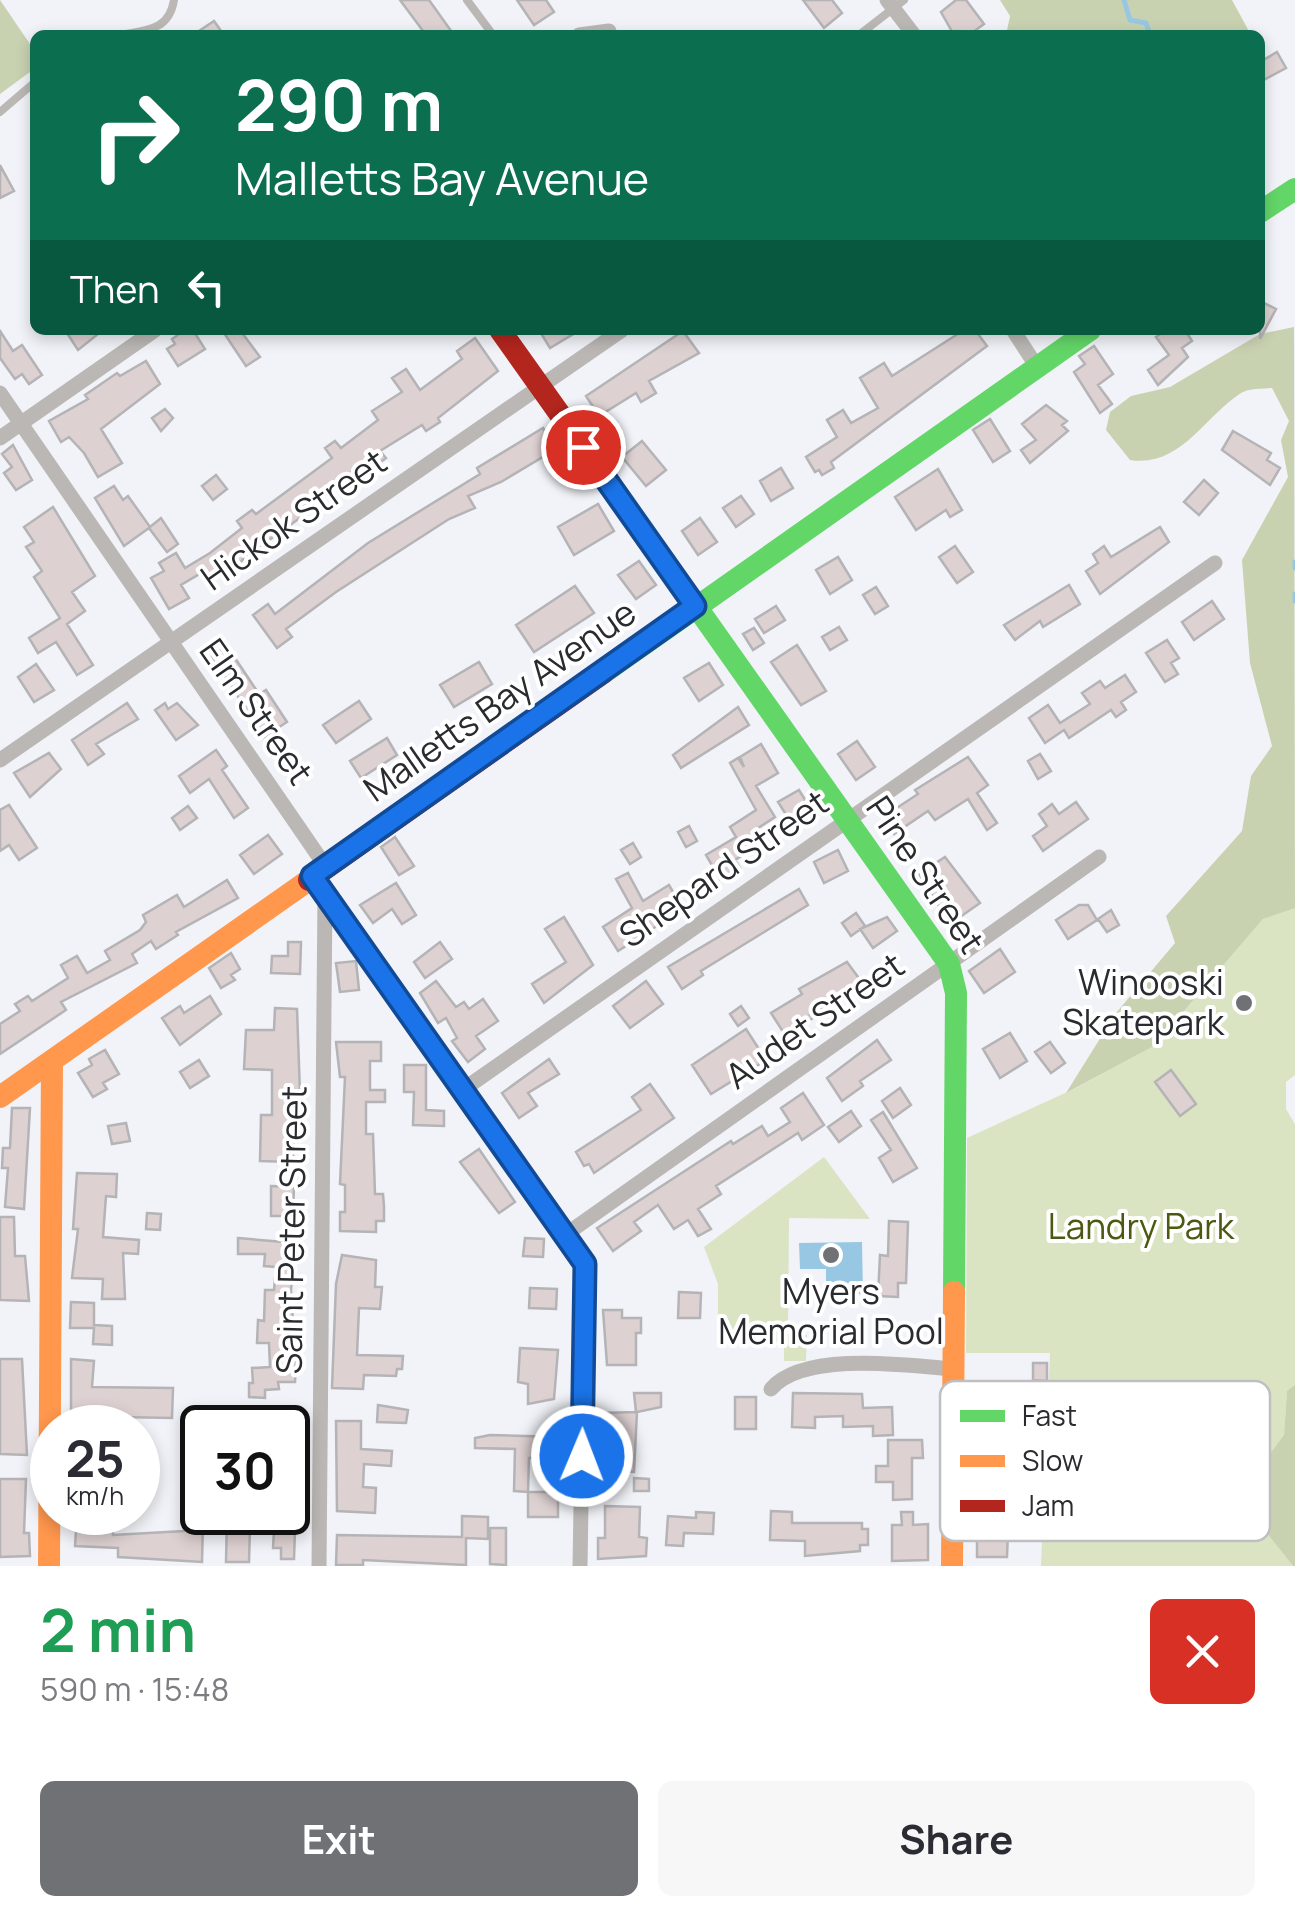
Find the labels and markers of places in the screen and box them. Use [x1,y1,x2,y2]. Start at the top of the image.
pin [541,405,626,490]
place label: Winooski Skatepark [1062,958,1226,1046]
marker: Winooski Skatepark [1233,992,1255,1014]
marker: Myers Memorial Pool [820,1244,842,1266]
place label: Myers Memorial Pool [718,1267,944,1355]

